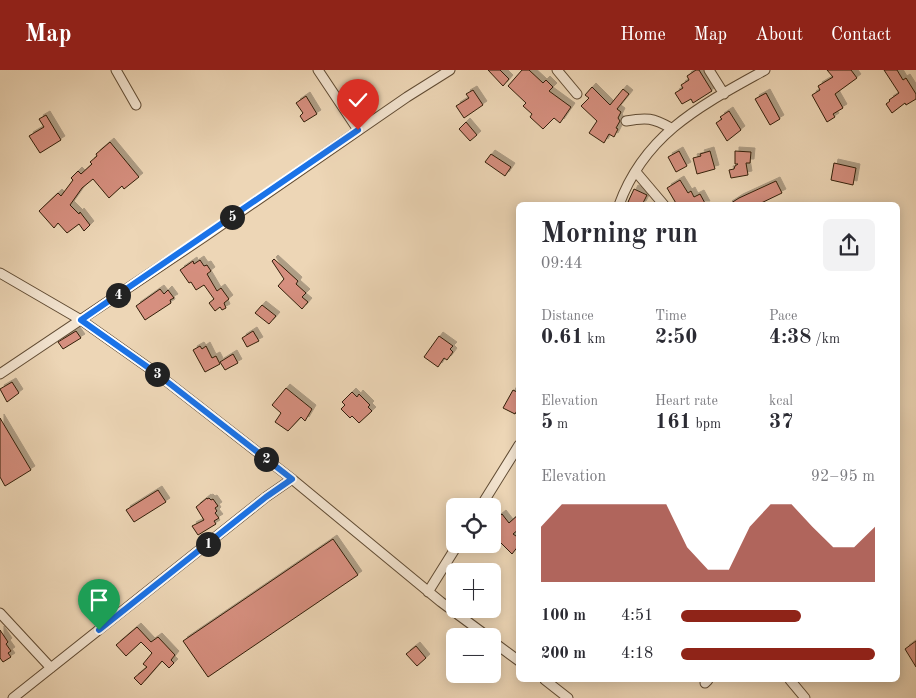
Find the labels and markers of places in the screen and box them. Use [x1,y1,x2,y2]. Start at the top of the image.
pin [337,79,379,130]
pin: 5 [220,204,244,230]
pin: 4 [106,282,130,308]
pin: 3 [144,362,170,386]
pin: 2 [254,446,278,472]
pin: 1 [196,532,220,556]
pin [78,579,120,630]

